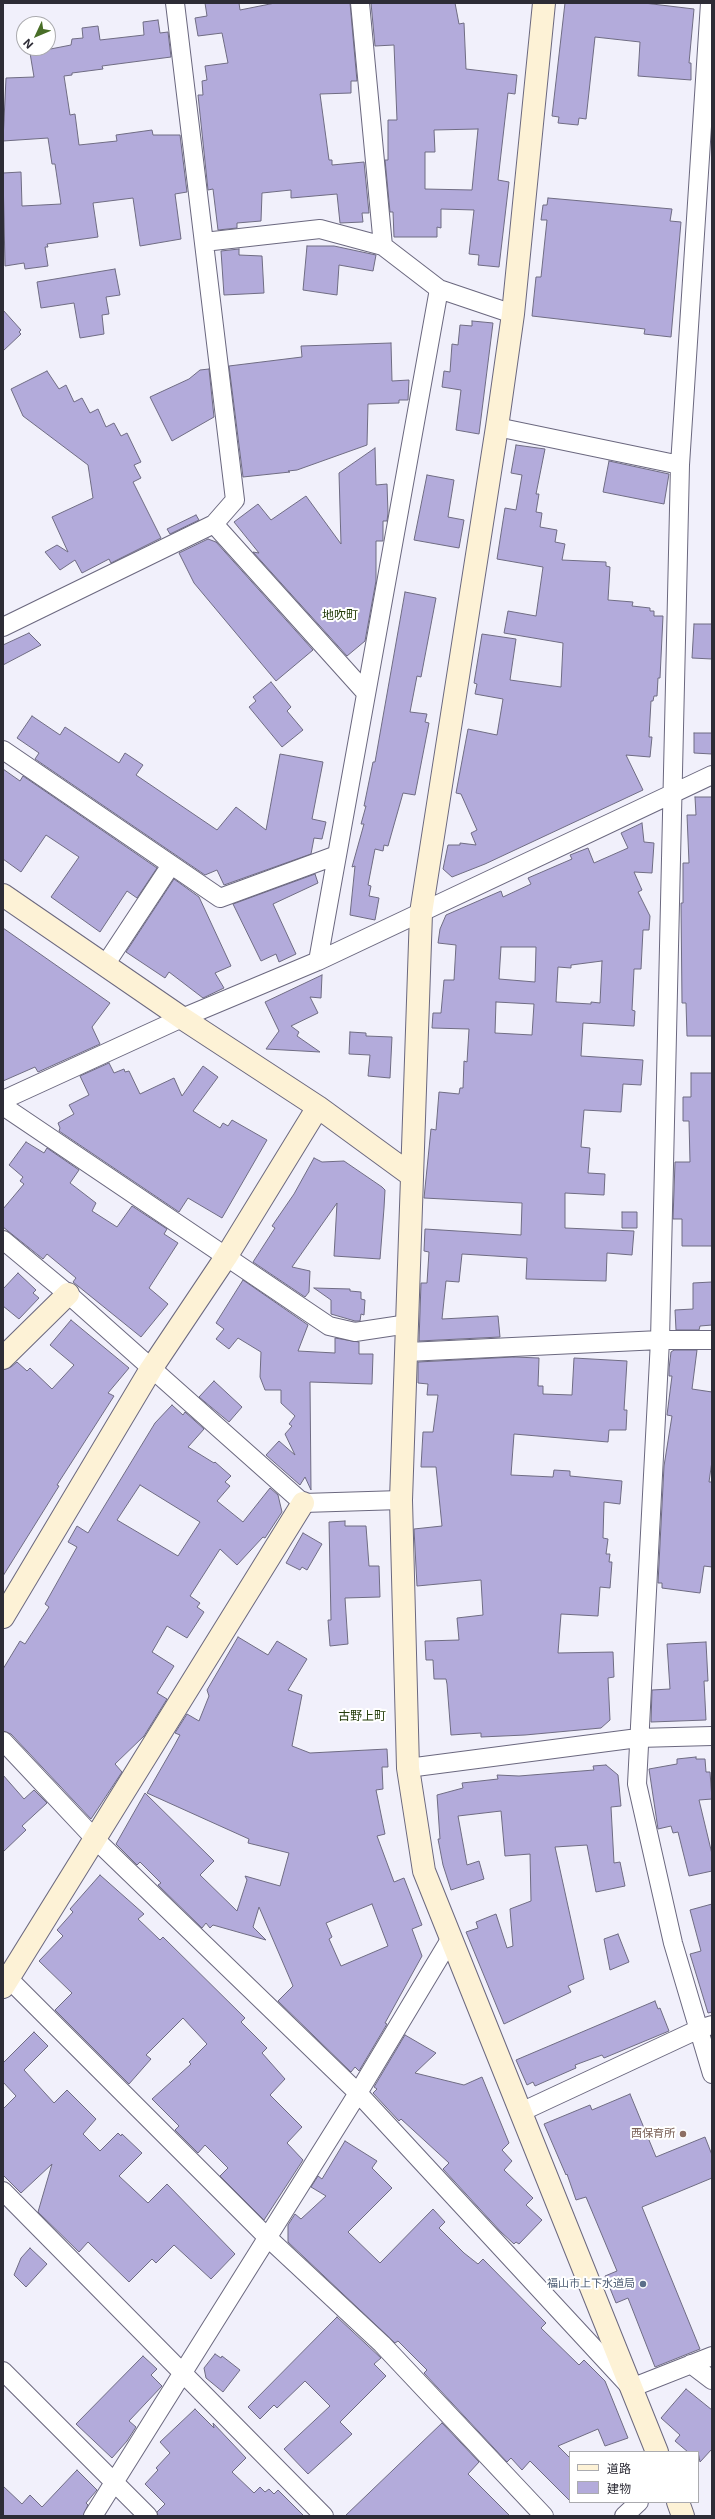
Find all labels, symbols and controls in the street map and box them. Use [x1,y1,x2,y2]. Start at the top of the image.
north arrow [16,16,56,56]
text: N [20,36,36,52]
district label: 地吹町 [322,608,358,622]
district label: 古野上町 [338,1709,386,1723]
place label: 西保育所 [631,2127,675,2141]
marker: 西保育所 [678,2129,688,2139]
place label: 福山市上下水道局 [547,2277,635,2291]
marker: 福山市上下水道局 [638,2279,648,2289]
legend [569,2451,699,2503]
text: 道路 [607,2461,631,2476]
text: 建物 [607,2481,631,2496]

